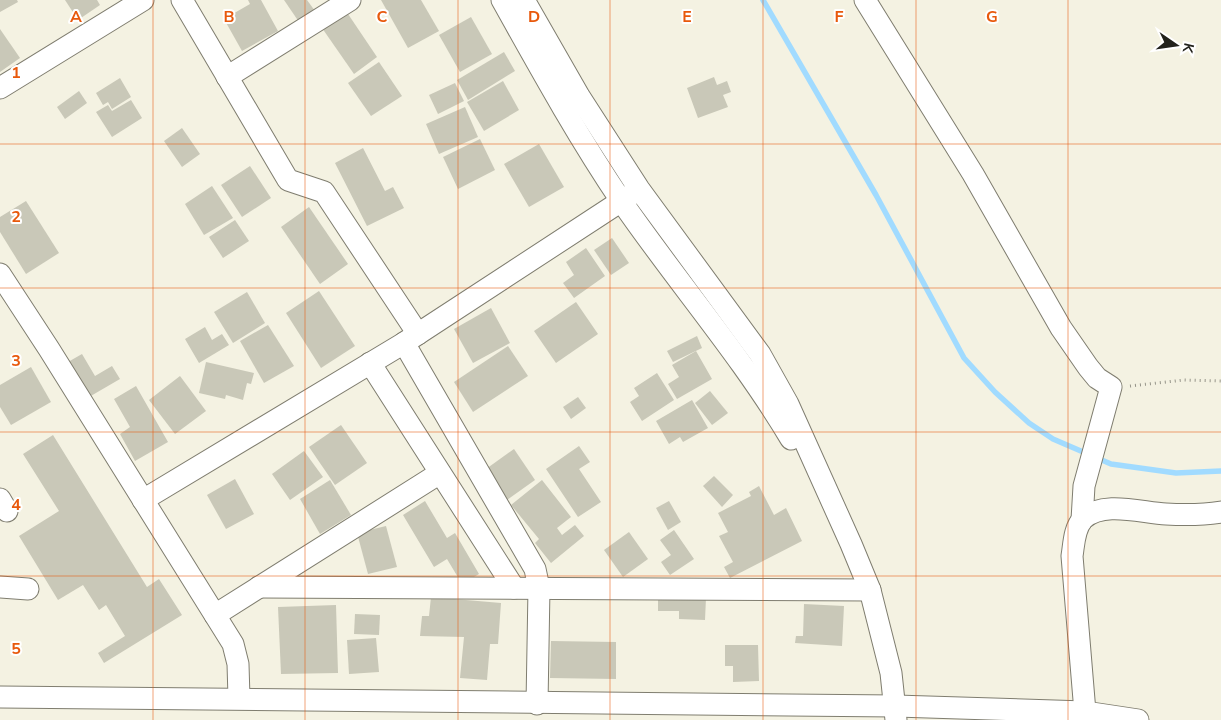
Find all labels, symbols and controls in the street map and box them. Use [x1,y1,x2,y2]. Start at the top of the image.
text: A [70,6,82,28]
text: B [223,6,235,28]
text: C [377,6,388,28]
text: D [528,6,540,28]
text: E [682,6,692,28]
text: F [835,6,844,28]
text: G [986,6,998,28]
north arrow [1151,20,1201,70]
text: K [1178,41,1198,55]
text: 1 [11,62,21,84]
text: 2 [11,206,21,228]
text: 3 [11,350,21,372]
text: 4 [11,494,21,516]
text: 5 [11,638,21,660]

